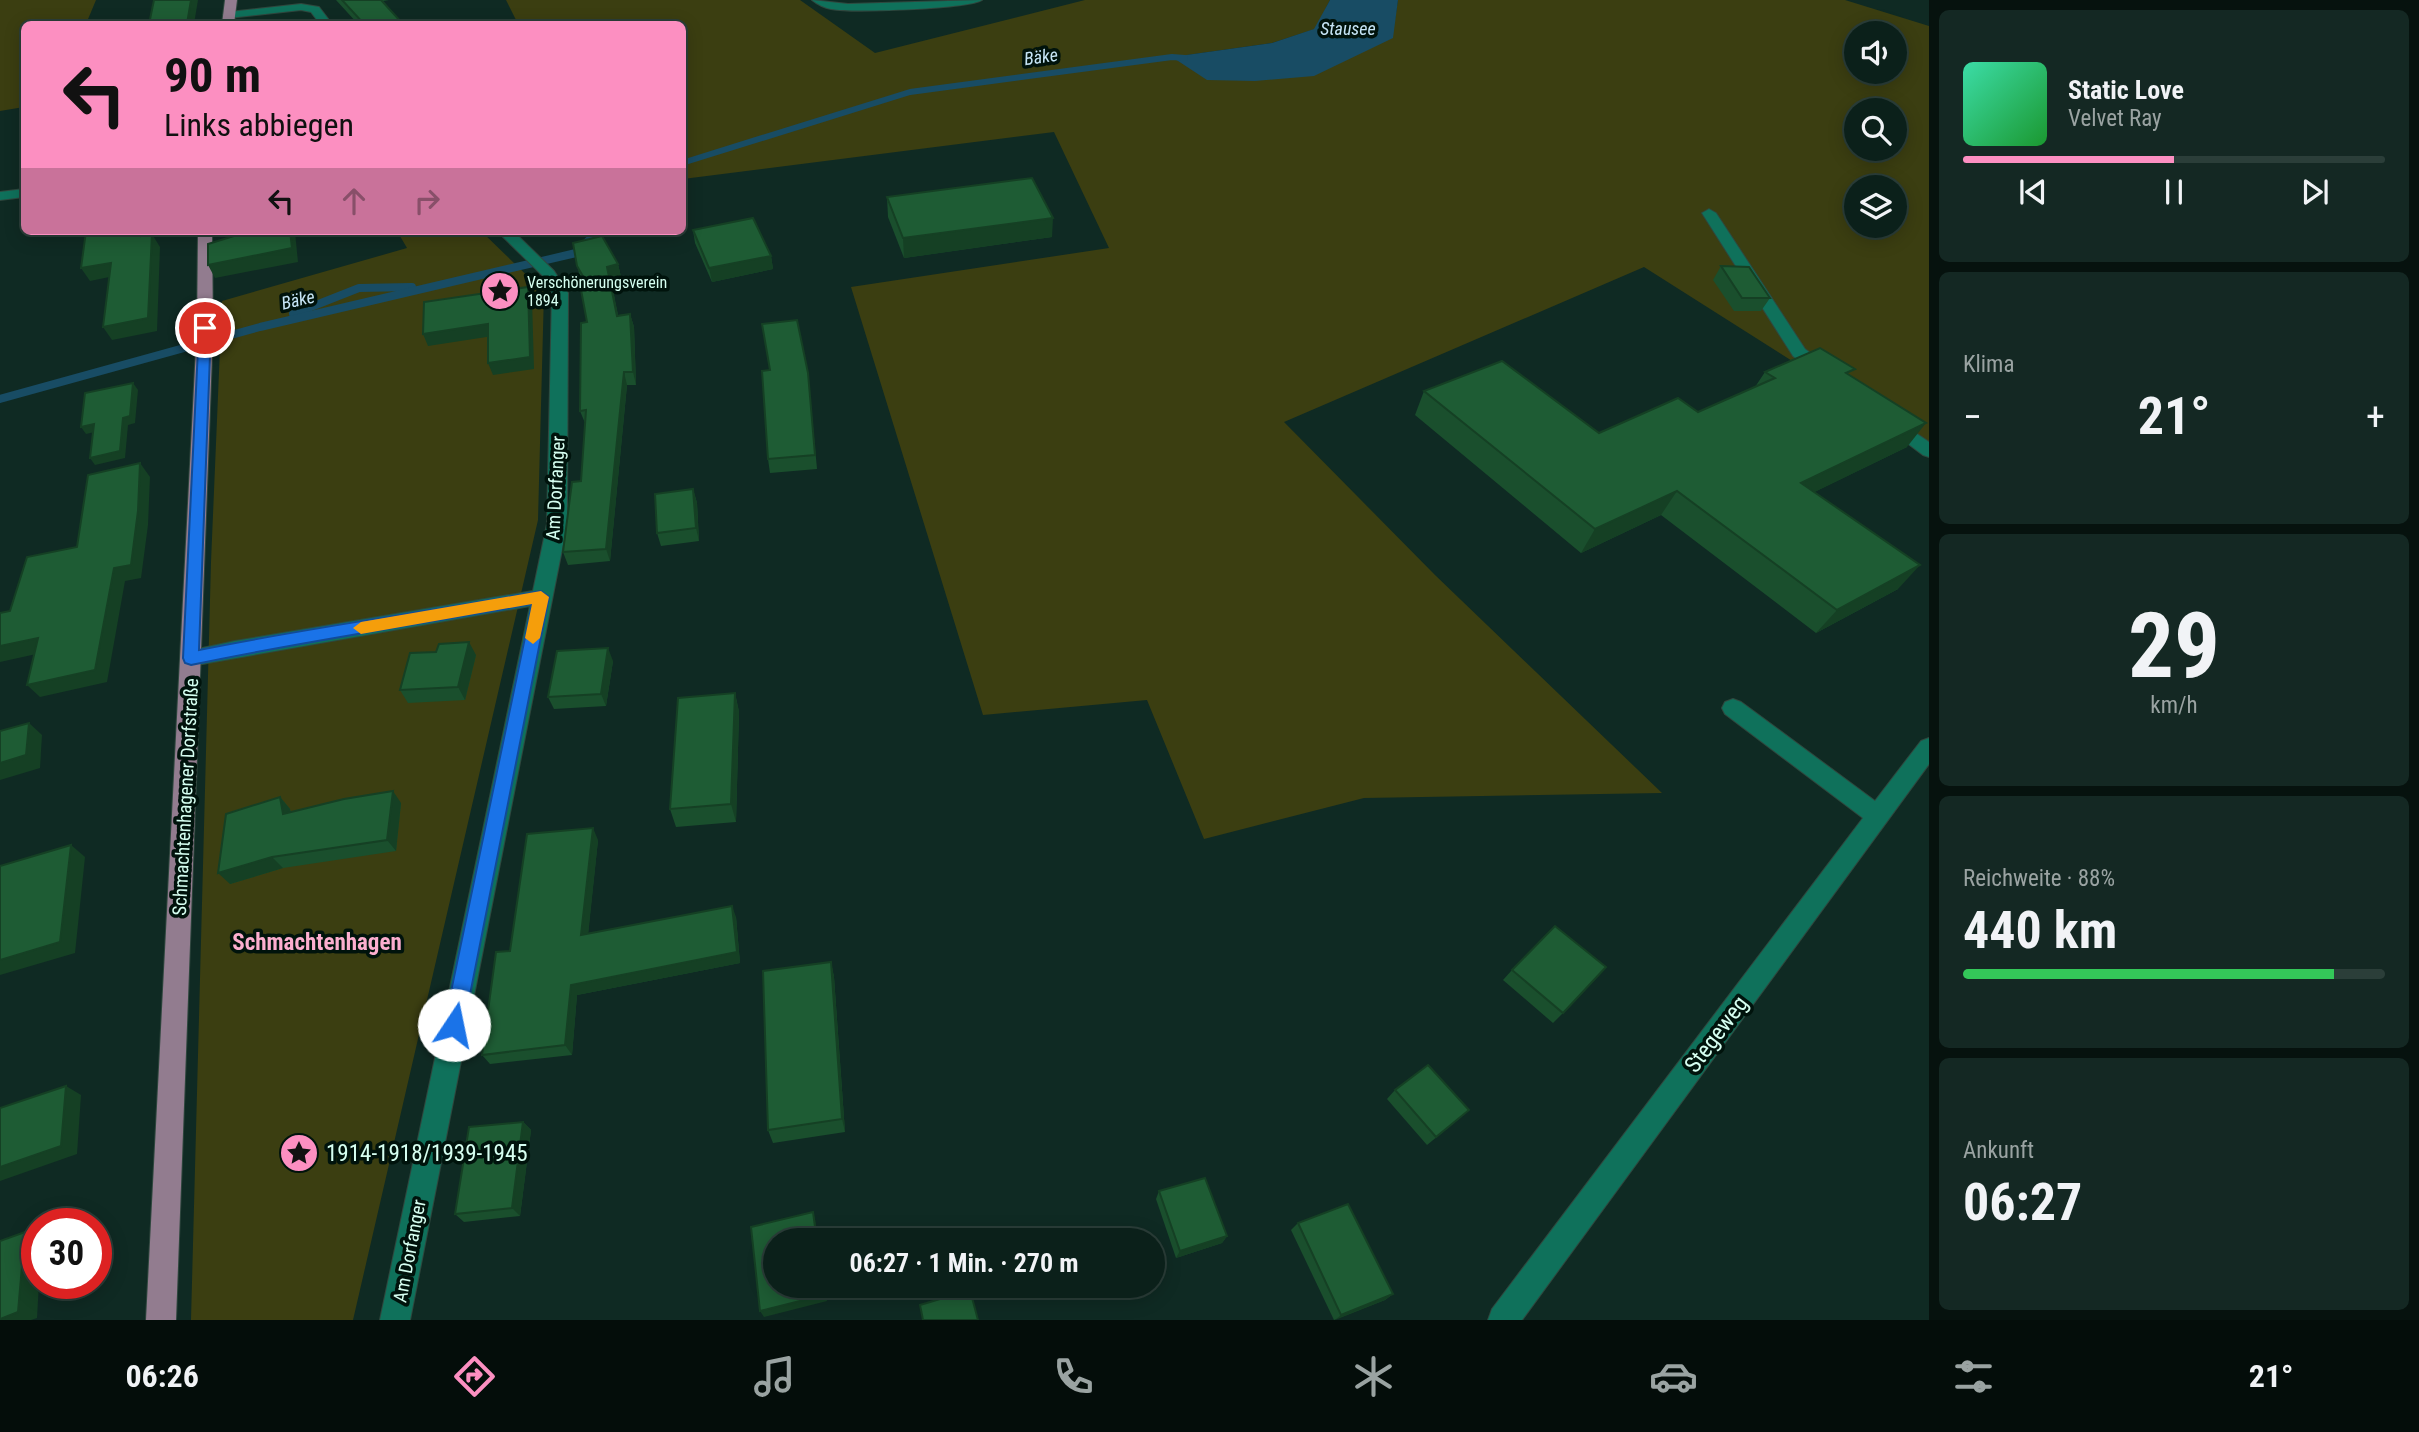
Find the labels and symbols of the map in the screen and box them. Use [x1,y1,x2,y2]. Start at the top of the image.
water label: Stausee [1320,18,1376,39]
water label: Bäke [1023,44,1059,69]
place icon: Verschönerungsverein 1894 [479,270,521,312]
place label: Verschönerungsverein 1894 [527,273,667,310]
water label: Bäke [279,285,317,314]
pin [175,298,235,358]
street label: Am Dorfanger [541,435,570,541]
street label: Schmachtenhagener Dorfstraße [168,678,203,916]
district label: Schmachtenhagen [232,929,402,956]
position arrow [417,988,491,1062]
street label: Stegeweg [1679,991,1754,1078]
place icon: 1914-1918/1939-1945 [278,1132,320,1174]
place label: 1914-1918/1939-1945 [326,1140,528,1167]
street label: Am Dorfanger [388,1198,431,1304]
speed limit sign: 30 [21,1208,112,1299]

